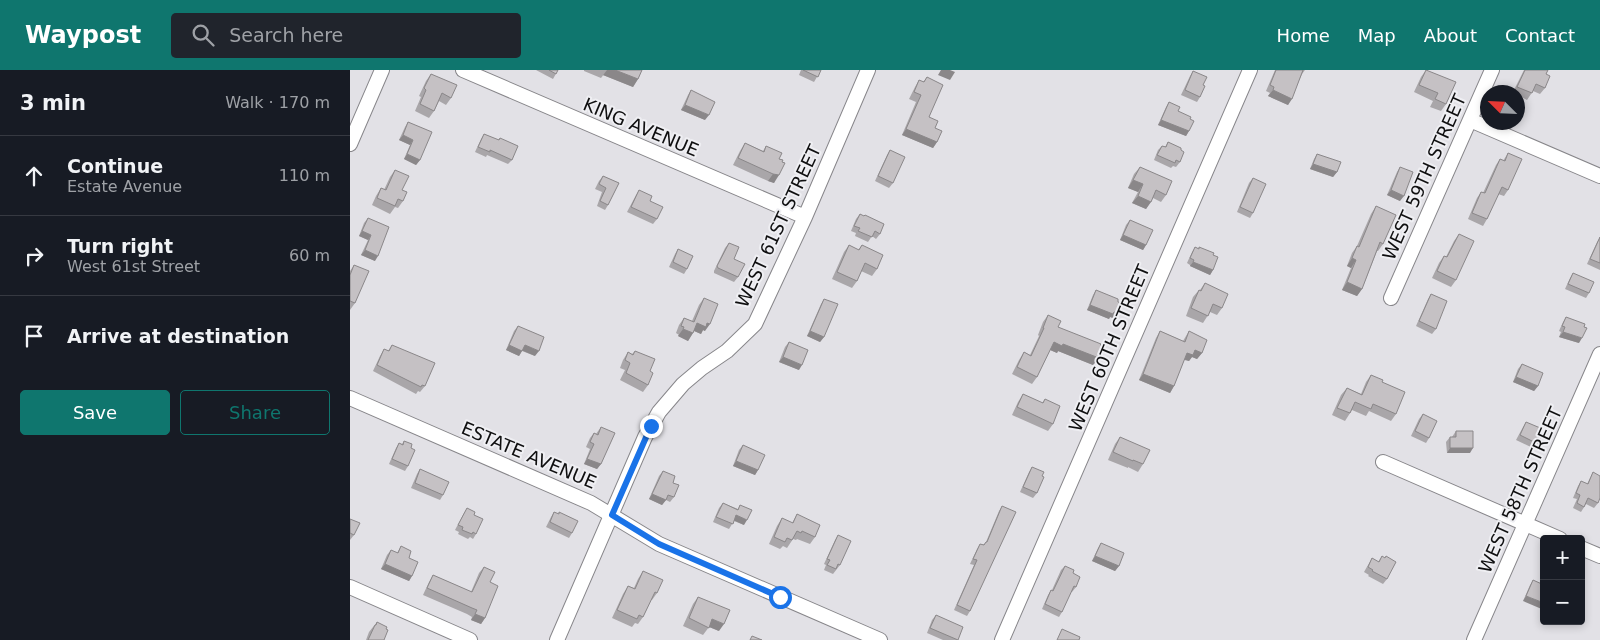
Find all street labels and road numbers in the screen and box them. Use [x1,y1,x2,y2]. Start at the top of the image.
street label: WEST 59TH STREET [1378,90,1470,263]
street label: KING AVENUE [580,93,702,161]
street label: WEST 61ST STREET [731,140,825,311]
street label: WEST 60TH STREET [1064,261,1154,435]
street label: WEST 58TH STREET [1474,403,1566,576]
street label: ESTATE AVENUE [458,417,600,493]

